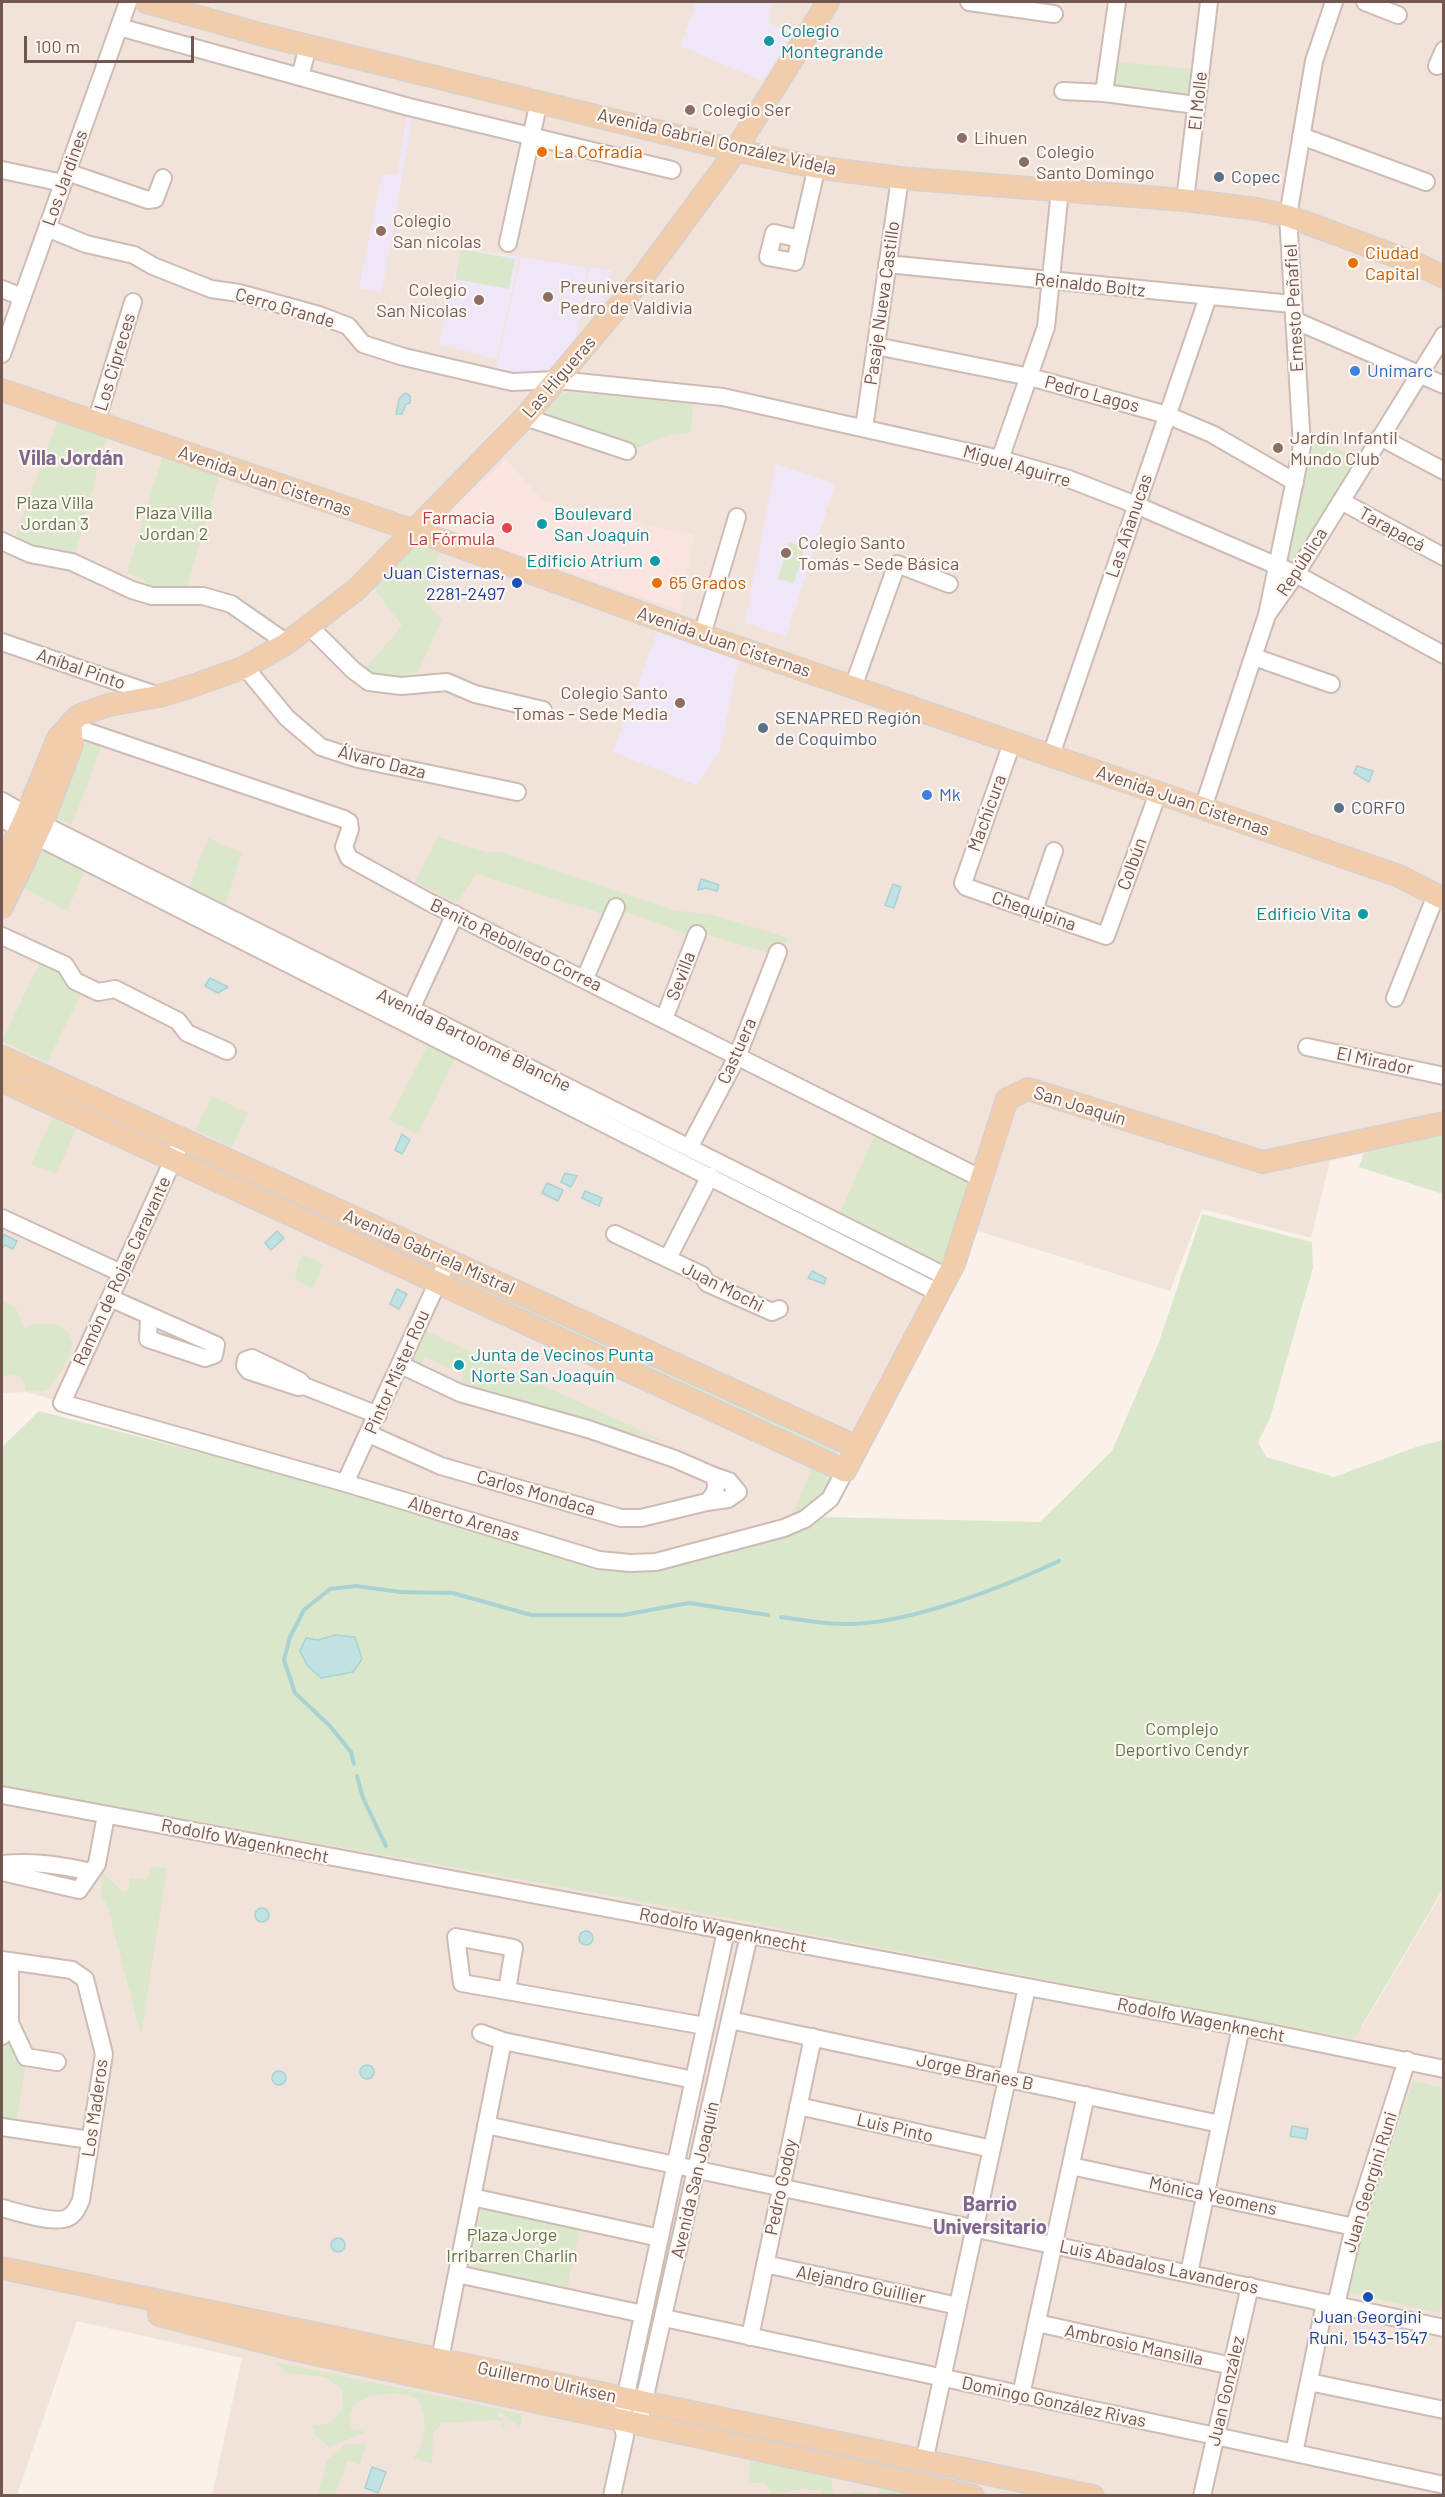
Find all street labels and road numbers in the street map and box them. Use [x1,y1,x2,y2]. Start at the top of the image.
street label: El Molle [1184,70,1212,132]
street label: Avenida Gabriel González Videla [595,104,839,180]
street label: Los Jardines [38,127,92,229]
street label: Pasaje Nueva Castillo [860,220,904,386]
street label: Ernesto Peñafiel [1280,243,1308,373]
street label: Reinaldo Boltz [1034,268,1146,302]
street label: Cerro Grande [233,283,337,333]
street label: Los Cipreces [90,310,140,414]
street label: Las Higueras [518,332,600,422]
street label: Pedro Lagos [1042,371,1142,417]
street label: Miguel Aguirre [961,440,1073,492]
street label: Avenida Juan Cisternas [176,441,354,521]
street label: Las Añanucas [1101,471,1157,581]
street label: Tarapacá [1355,502,1429,556]
street label: República [1272,524,1332,600]
street label: Avenida Juan Cisternas [635,602,813,682]
street label: Aníbal Pinto [34,644,128,694]
street label: Álvaro Daza [336,741,428,783]
street label: Avenida Juan Cisternas [1094,761,1272,841]
street label: Machicura [963,772,1011,854]
street label: Colbún [1113,835,1151,893]
street label: Chequipina [989,887,1079,935]
street label: Benito Rebolledo Correa [427,894,605,996]
street label: Sevilla [662,949,700,1003]
street label: Avenida Bartolomé Blanche [374,984,574,1096]
street label: Castuera [713,1015,761,1087]
street label: El Mirador [1335,1042,1415,1080]
street label: San Joaquín [1031,1082,1129,1130]
street label: Ramón de Rojas Caravante [69,1173,175,1369]
street label: Avenida Gabriela Mistral [340,1204,518,1300]
street label: Juan Mochi [679,1257,767,1317]
street label: Pintor Mister Rou [360,1307,434,1437]
street label: Carlos Mondaca [474,1466,598,1520]
street label: Alberto Arenas [406,1492,522,1546]
street label: Rodolfo Wagenknecht [159,1814,331,1868]
street label: Rodolfo Wagenknecht [637,1903,809,1957]
street label: Rodolfo Wagenknecht [1115,1993,1287,2047]
street label: Jorge Brañes B [915,2049,1035,2095]
street label: Los Maderos [77,2058,113,2158]
street label: Avenida San Joaquín [666,2099,724,2261]
street label: Luis Pinto [855,2109,935,2147]
street label: Juan Georgini Runi [1338,2109,1402,2255]
street label: Pedro Godoy [760,2137,802,2237]
street label: Mónica Yeomens [1147,2172,1279,2220]
street label: Luis Abadalos Lavanderos [1058,2235,1260,2299]
street label: Alejandro Guillier [794,2261,928,2309]
street label: Ambrosio Mansilla [1063,2320,1205,2370]
street label: Juan González [1203,2334,1249,2448]
street label: Guillermo Ulriksen [475,2357,619,2407]
street label: Domingo González Rivas [960,2372,1148,2432]

